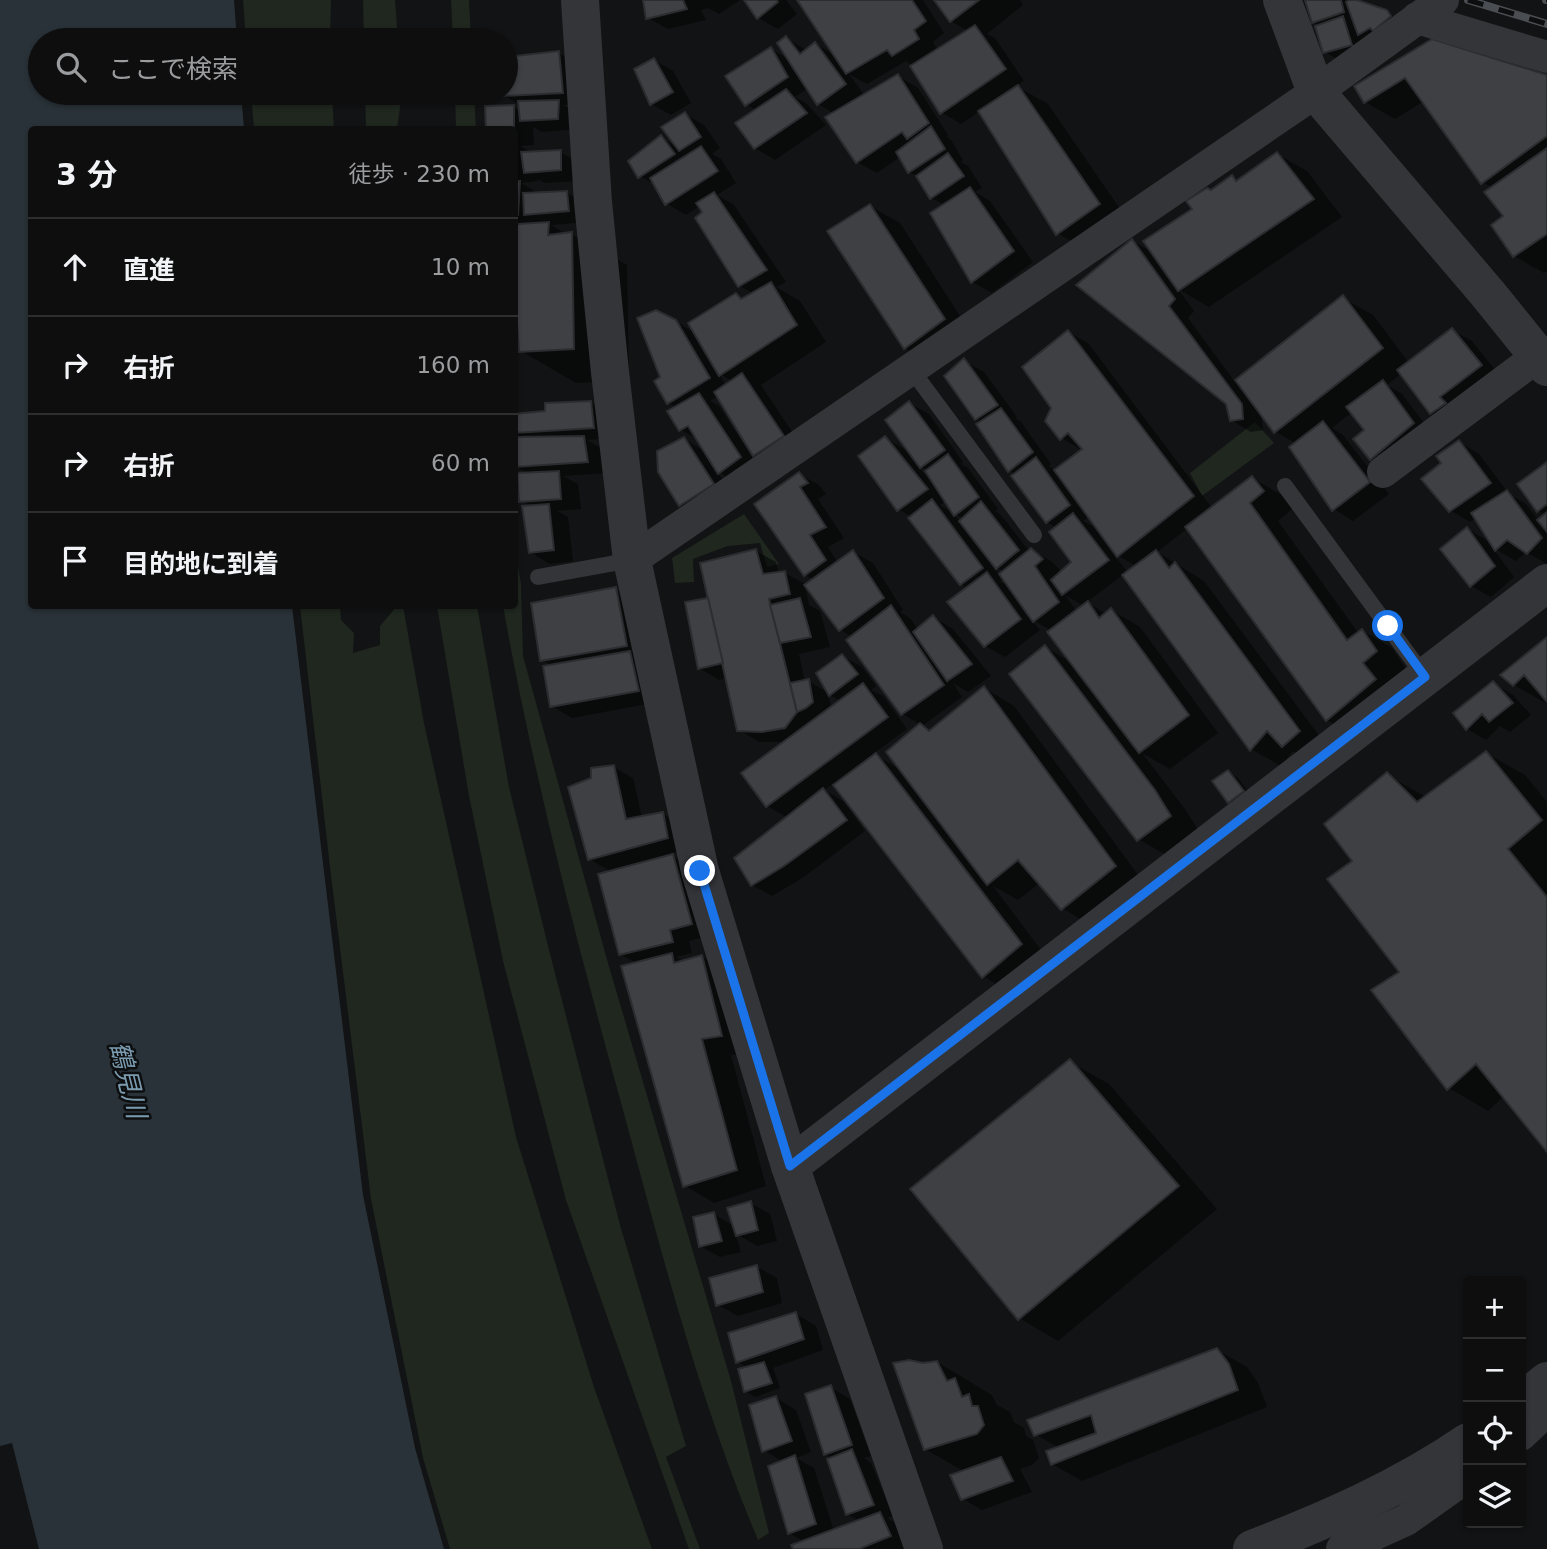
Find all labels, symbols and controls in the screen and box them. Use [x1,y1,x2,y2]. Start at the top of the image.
search box [28,28,518,105]
icon: search [52,48,90,86]
text: ここで検索 [108,54,238,84]
text: 3 分 [56,157,117,192]
text: 徒歩 · 230 m [348,161,490,187]
icon: ahead [56,248,94,286]
text: 10 m [431,254,490,280]
text: 直進 [123,255,175,285]
icon: right [56,346,94,384]
text: 160 m [416,352,490,378]
text: 右折 [123,353,175,383]
icon: right [56,444,94,482]
text: 60 m [431,450,490,476]
text: 右折 [123,451,175,481]
icon: arrive [56,542,94,580]
text: 目的地に到着 [123,549,279,579]
route start [1372,610,1403,641]
route end [684,855,715,886]
water label: 鶴見川 [104,1039,153,1124]
map controls [1463,1276,1526,1528]
button: + [1463,1276,1526,1339]
button: − [1463,1339,1526,1402]
button: locate [1463,1402,1526,1465]
button: layers [1463,1465,1526,1528]

